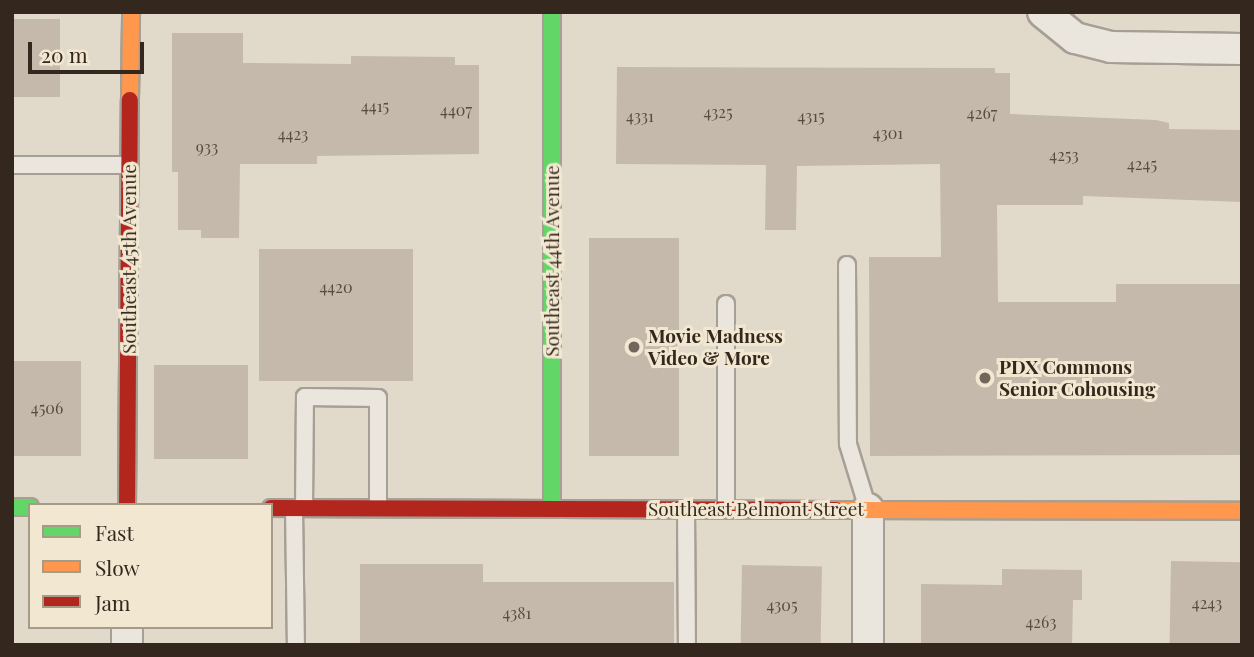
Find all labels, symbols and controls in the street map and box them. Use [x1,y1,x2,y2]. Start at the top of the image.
scale bar [32,28,147,72]
text: 20 m [41,40,88,68]
house number: 4415 [361,96,389,116]
house number: 4407 [440,100,472,120]
house number: 4325 [703,102,733,122]
house number: 4267 [967,103,997,123]
house number: 4331 [626,106,654,126]
house number: 4315 [797,106,825,126]
house number: 4301 [873,123,903,143]
house number: 4423 [278,124,308,144]
house number: 933 [196,137,218,157]
house number: 4253 [1049,145,1079,165]
house number: 4245 [1127,154,1157,174]
street label: Southeast 45th Avenue [118,163,140,355]
street label: Southeast 44th Avenue [541,165,563,357]
house number: 4420 [319,277,353,297]
place label: Movie Madness Video & More [648,325,783,369]
marker: Movie Madness Video & More [626,339,642,355]
place label: PDX Commons Senior Cohousing [999,356,1156,400]
marker: PDX Commons Senior Cohousing [977,370,993,386]
house number: 4506 [31,398,63,418]
street label: Southeast Belmont Street [648,498,864,520]
legend [28,503,273,629]
text: Fast [95,518,134,546]
text: Slow [95,553,140,581]
text: Jam [95,588,131,616]
house number: 4243 [1192,593,1222,613]
house number: 4305 [766,595,798,615]
house number: 4381 [502,603,532,623]
house number: 4263 [1025,612,1057,632]

